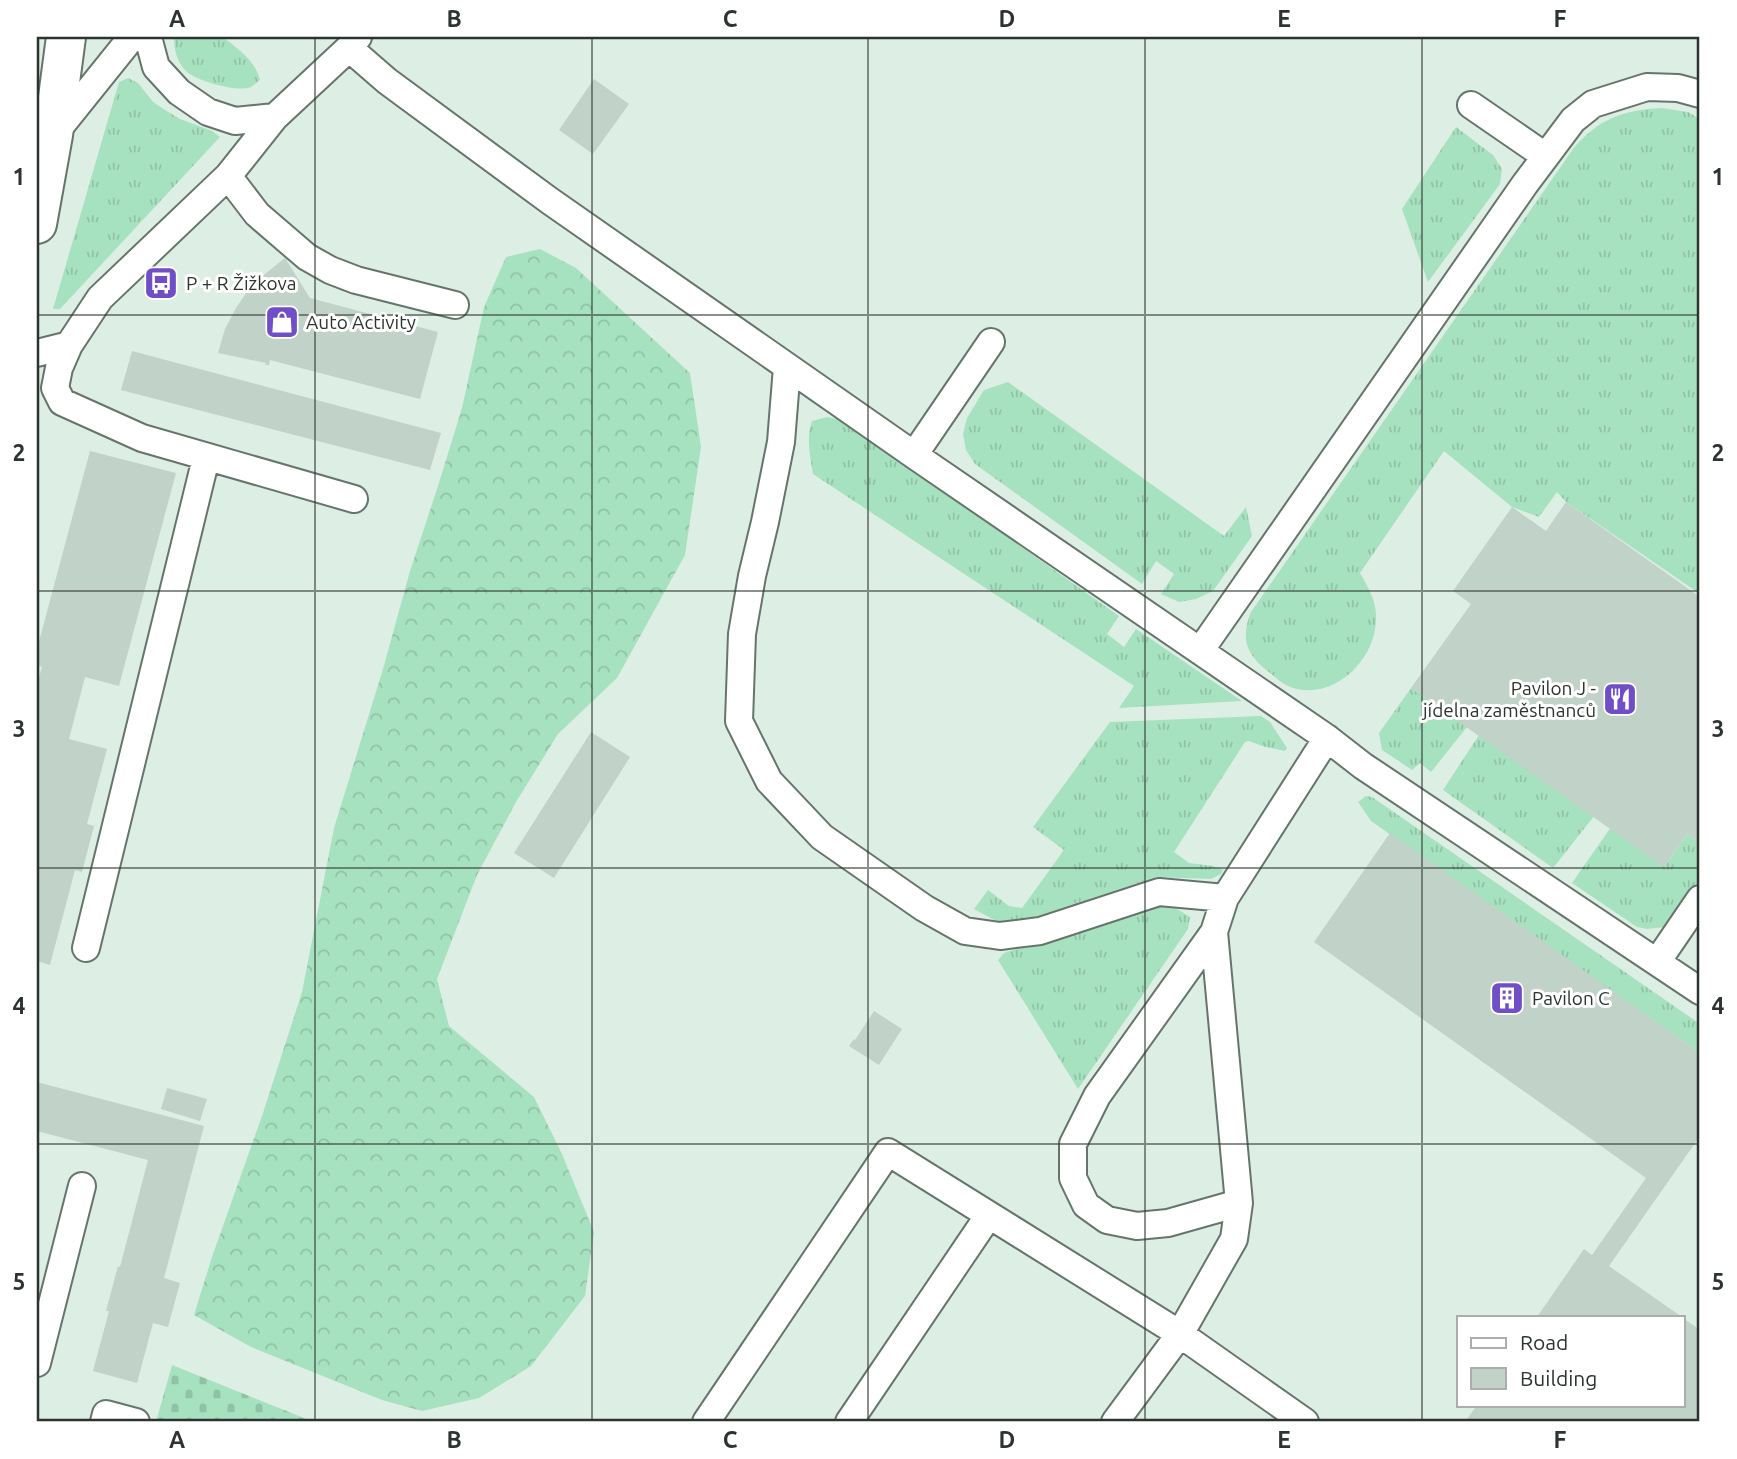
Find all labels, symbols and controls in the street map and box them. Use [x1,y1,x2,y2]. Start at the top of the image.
text: A [169,6,185,31]
text: B [446,6,462,31]
text: C [723,6,738,31]
text: D [999,6,1015,31]
text: E [1277,6,1291,31]
text: F [1554,6,1567,31]
text: 1 [13,164,25,189]
text: 1 [1712,164,1724,189]
bus stop icon: P + R Žižkova [142,264,180,302]
place label: P + R Žižkova [186,272,297,294]
shop icon: Auto Activity [263,303,301,341]
place label: Auto Activity [306,311,416,333]
text: 2 [13,440,25,465]
text: 2 [1712,440,1724,465]
place label: Pavilon J - jídelna zaměstnanců [1421,677,1596,721]
restaurant icon: Pavilon J - jídelna zaměstnanců [1601,680,1639,718]
text: 3 [13,716,25,741]
text: 3 [1712,716,1724,741]
building icon: Pavilon C [1488,979,1526,1017]
place label: Pavilon C [1532,987,1610,1009]
text: 4 [13,993,26,1018]
text: 4 [1712,993,1725,1018]
text: 5 [13,1269,25,1294]
text: 5 [1712,1269,1724,1294]
legend [1457,1316,1684,1406]
text: Road [1520,1330,1568,1354]
text: Building [1520,1366,1597,1390]
text: A [169,1427,185,1452]
text: B [446,1427,462,1452]
text: C [723,1427,738,1452]
text: D [999,1427,1015,1452]
text: E [1277,1427,1291,1452]
text: F [1554,1427,1567,1452]

